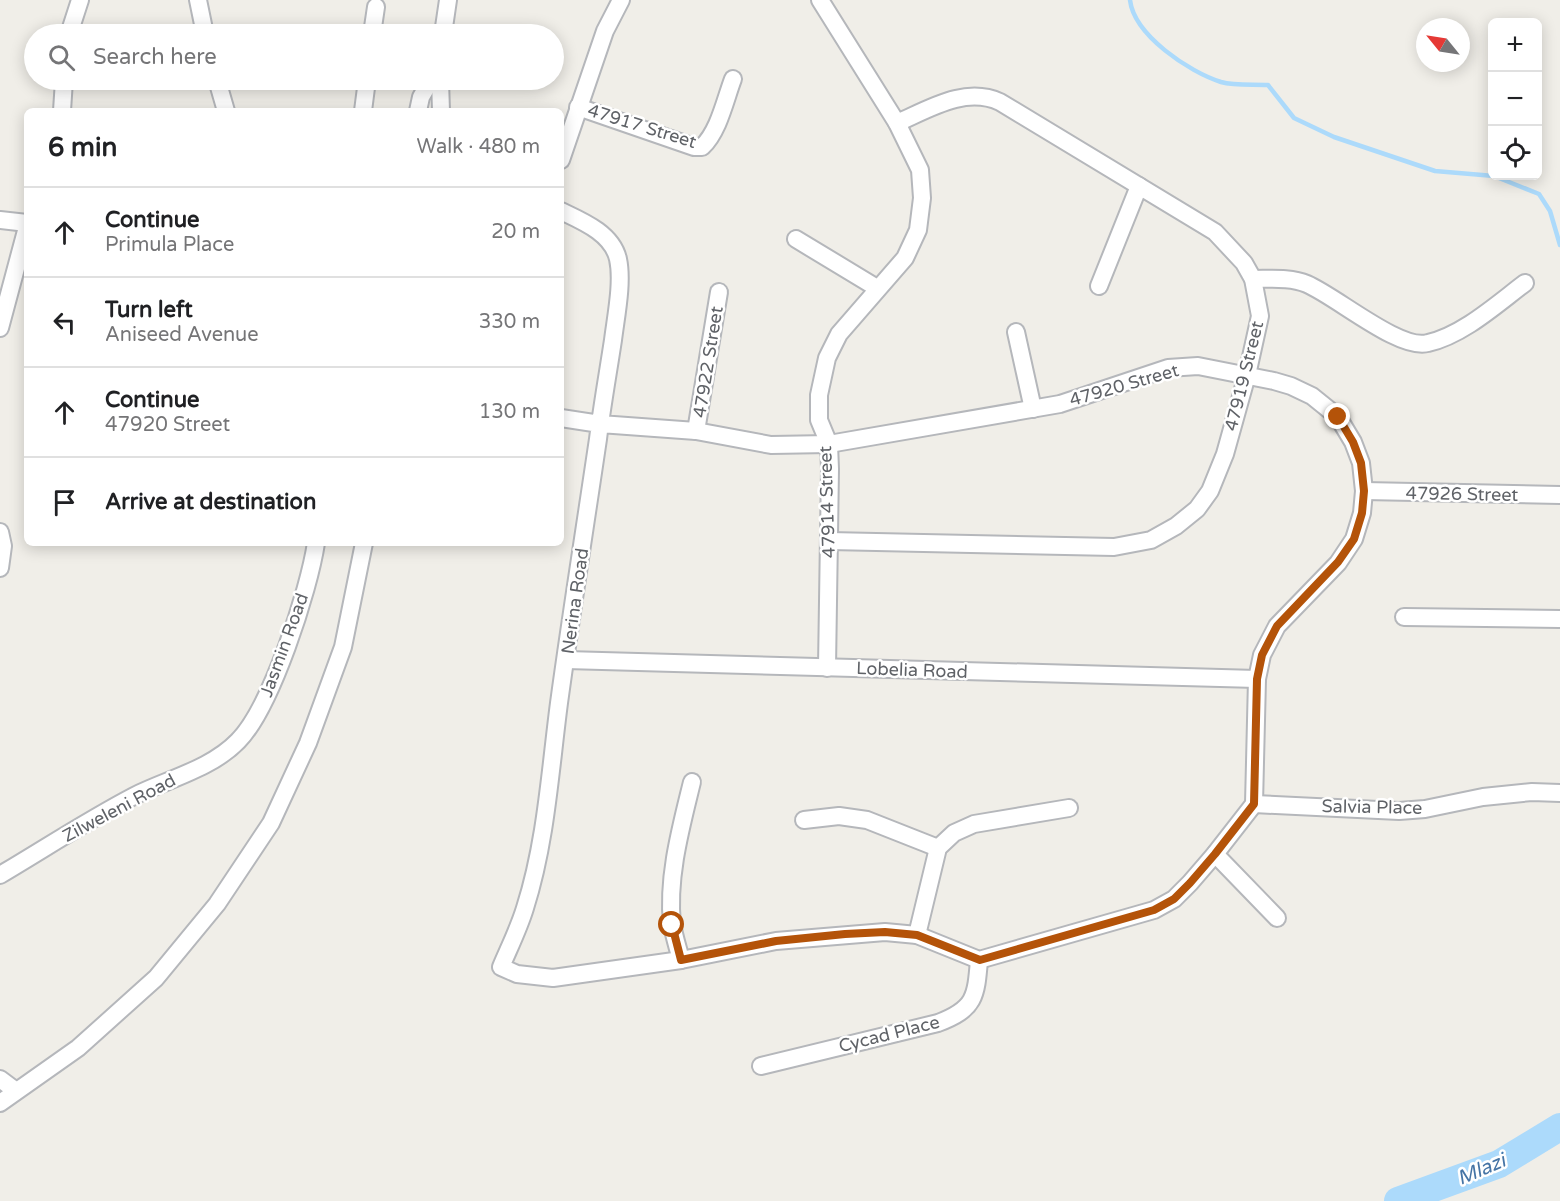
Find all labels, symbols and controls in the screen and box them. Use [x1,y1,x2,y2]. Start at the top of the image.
north arrow [1416,18,1470,72]
map controls [1488,18,1542,180]
button: + [1488,18,1542,72]
search box [24,24,564,90]
icon: search [45,41,78,74]
text: Search here [93,44,217,70]
button: − [1488,72,1542,126]
street label: 47917 Street [585,99,699,153]
button: locate [1488,126,1542,180]
text: 6 min [48,132,117,163]
text: Walk · 480 m [417,135,540,159]
text: Continue [105,207,200,233]
icon: ahead [48,216,81,249]
text: 20 m [491,220,540,244]
text: Primula Place [105,233,234,257]
text: Turn left [105,297,193,323]
street label: 47922 Street [688,305,728,419]
icon: left [48,306,81,339]
text: 330 m [479,310,540,334]
street label: 47919 Street [1220,319,1268,433]
text: Aniseed Avenue [105,323,259,347]
street label: 47920 Street [1067,359,1181,411]
text: Continue [105,387,200,413]
icon: ahead [48,396,81,429]
text: 130 m [479,400,540,424]
route end [1324,403,1350,429]
text: 47920 Street [105,413,230,437]
street label: 47914 Street [814,445,840,559]
street label: 47926 Street [1405,482,1519,506]
icon: arrive [48,486,81,519]
text: Arrive at destination [105,489,316,515]
street label: Nerina Road [557,547,593,655]
street label: Jasmin Road [255,590,313,700]
street label: Lobelia Road [856,657,968,683]
street label: Zilweleni Road [59,769,179,847]
street label: Salvia Place [1321,795,1423,819]
route start [658,911,684,937]
street label: Cycad Place [836,1011,942,1057]
water label: Mlazi [1454,1148,1512,1191]

